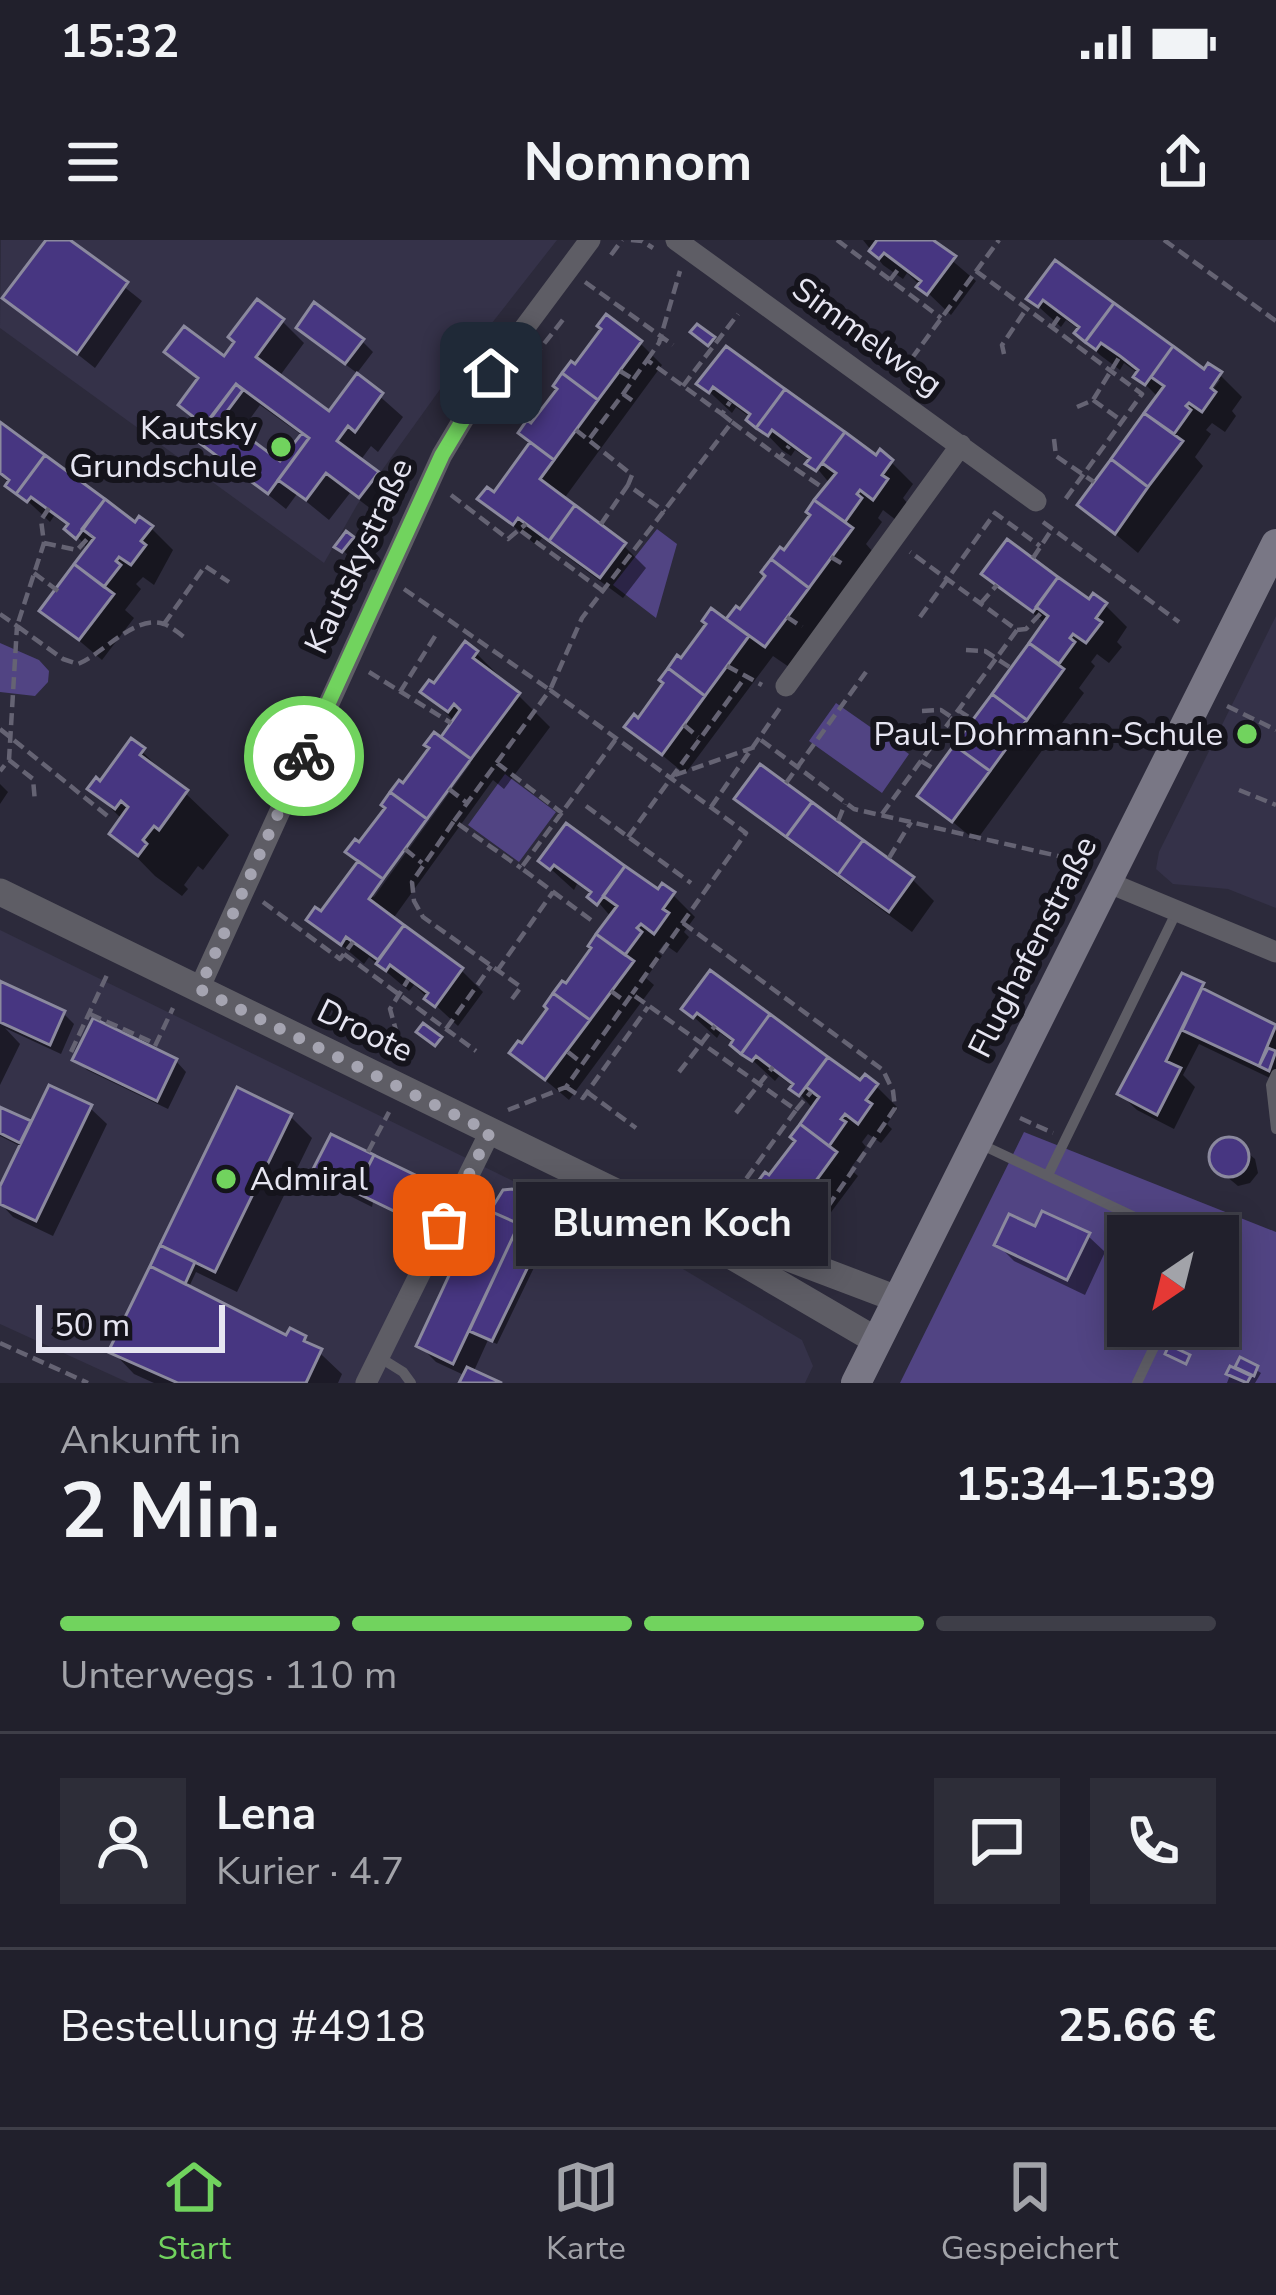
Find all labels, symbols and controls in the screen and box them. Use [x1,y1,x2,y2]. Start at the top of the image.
text: 15:32 [60,12,179,73]
text: Nomnom [524,125,752,199]
icon: menu [60,129,126,195]
icon: share [1150,129,1216,195]
street label: Simmelweg [783,267,951,407]
pin [440,322,542,424]
icon: home [458,340,524,406]
place label: Kautsky Grundschule [69,406,257,489]
marker: Kautsky Grundschule [268,434,294,460]
street label: Kautskystraße [294,451,424,661]
courier [244,696,364,816]
place label: Paul-Dohrmann-Schule [873,712,1223,757]
marker: Paul-Dohrmann-Schule [1234,721,1260,747]
icon: bike [271,723,337,789]
street label: Flughafenstraße [958,829,1108,1065]
street label: Droote [309,989,421,1073]
place label: Admiral [250,1157,368,1202]
marker: Admiral [213,1166,239,1192]
pin [393,1174,495,1276]
callout: Blumen Koch [516,1183,828,1267]
icon: bag [411,1192,477,1258]
text: Blumen Koch [552,1197,792,1250]
north arrow [1107,1215,1239,1347]
map controls [1107,1215,1239,1347]
scale bar [36,1299,225,1352]
text: 50 m [54,1303,130,1348]
text: Ankunft in [60,1414,241,1467]
text: 15:34–15:39 [955,1455,1216,1516]
text: 2 Min. [60,1458,280,1565]
text: Unterwegs · 110 m [60,1649,397,1702]
button: person [60,1778,186,1904]
button: chat [934,1778,1060,1904]
button: phone [1090,1778,1216,1904]
text: Lena [216,1784,316,1845]
text: Kurier · 4.7 [216,1845,404,1898]
text: Bestellung #4918 [60,1996,426,2057]
text: 25.66 € [1058,1996,1216,2057]
tab: Start [158,2154,231,2271]
tab: Karte [546,2154,626,2271]
tab: Gespeichert [941,2154,1118,2271]

